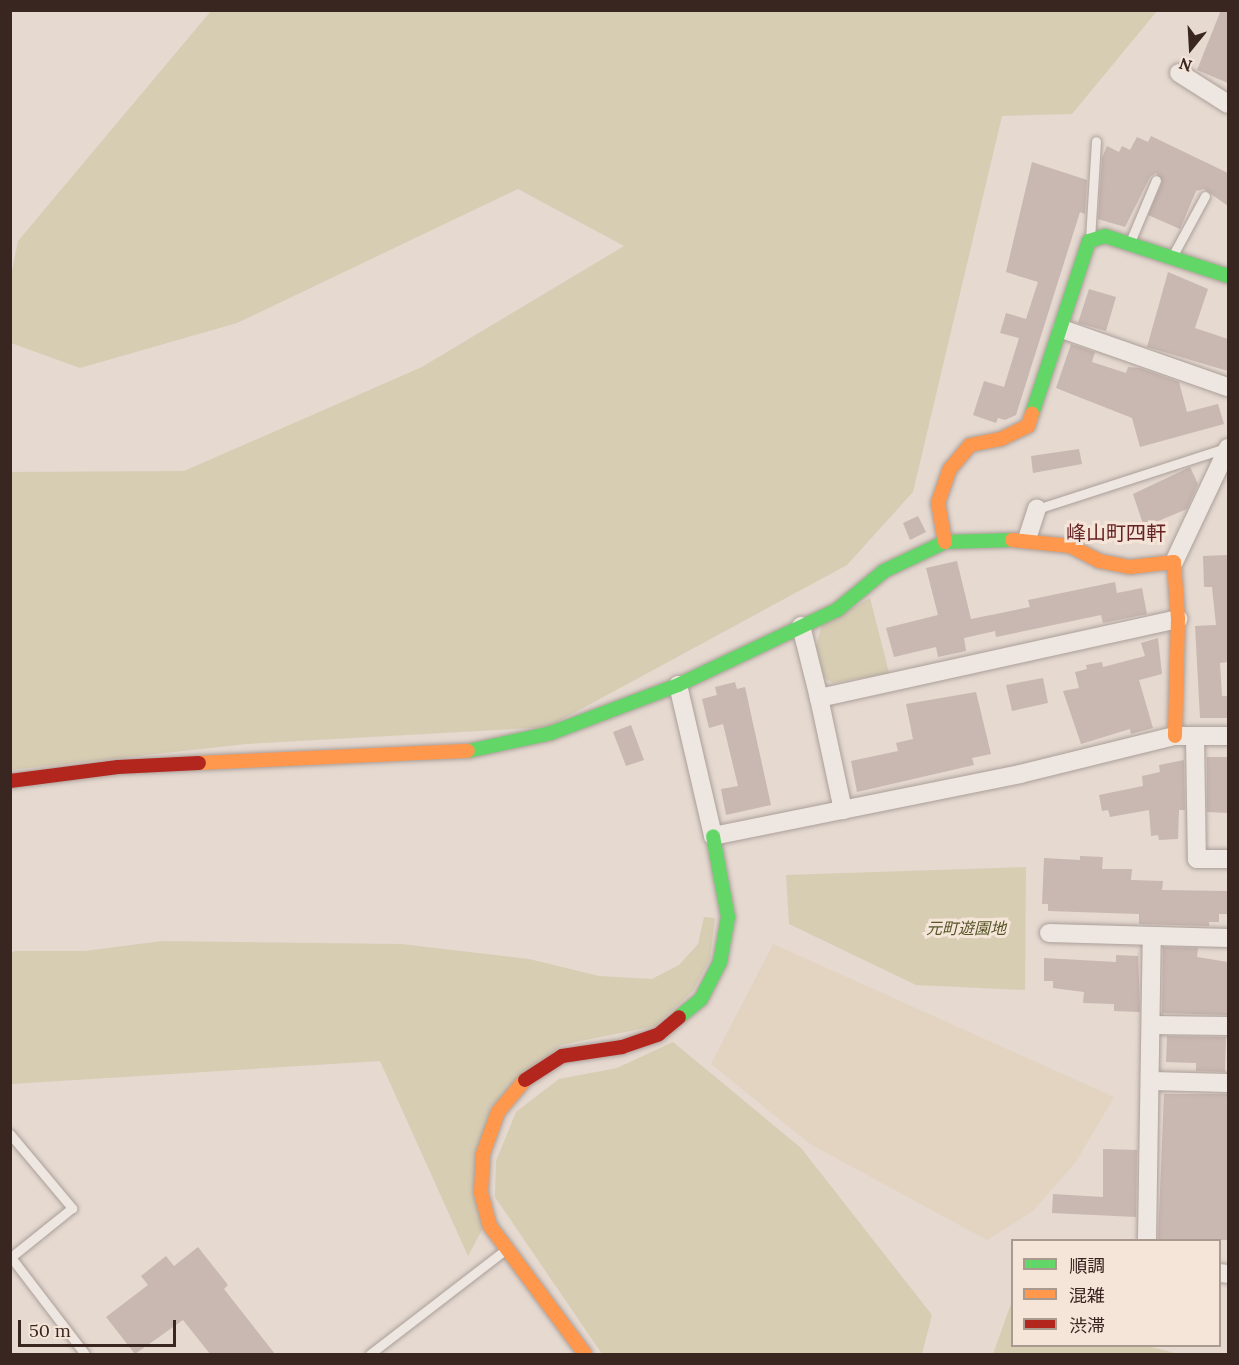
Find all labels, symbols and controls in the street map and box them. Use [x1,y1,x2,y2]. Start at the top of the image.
north arrow [1161,18,1221,78]
text: N [1176,54,1194,77]
district label: 峰山町四軒 [1066,520,1166,544]
park label: 元町遊園地 [926,918,1006,938]
legend [1011,1239,1221,1347]
text: 順調 [1069,1254,1105,1277]
text: 混雑 [1069,1284,1105,1307]
scale bar [21,1308,178,1346]
text: 渋滞 [1069,1314,1105,1337]
text: 50 m [29,1319,71,1342]

